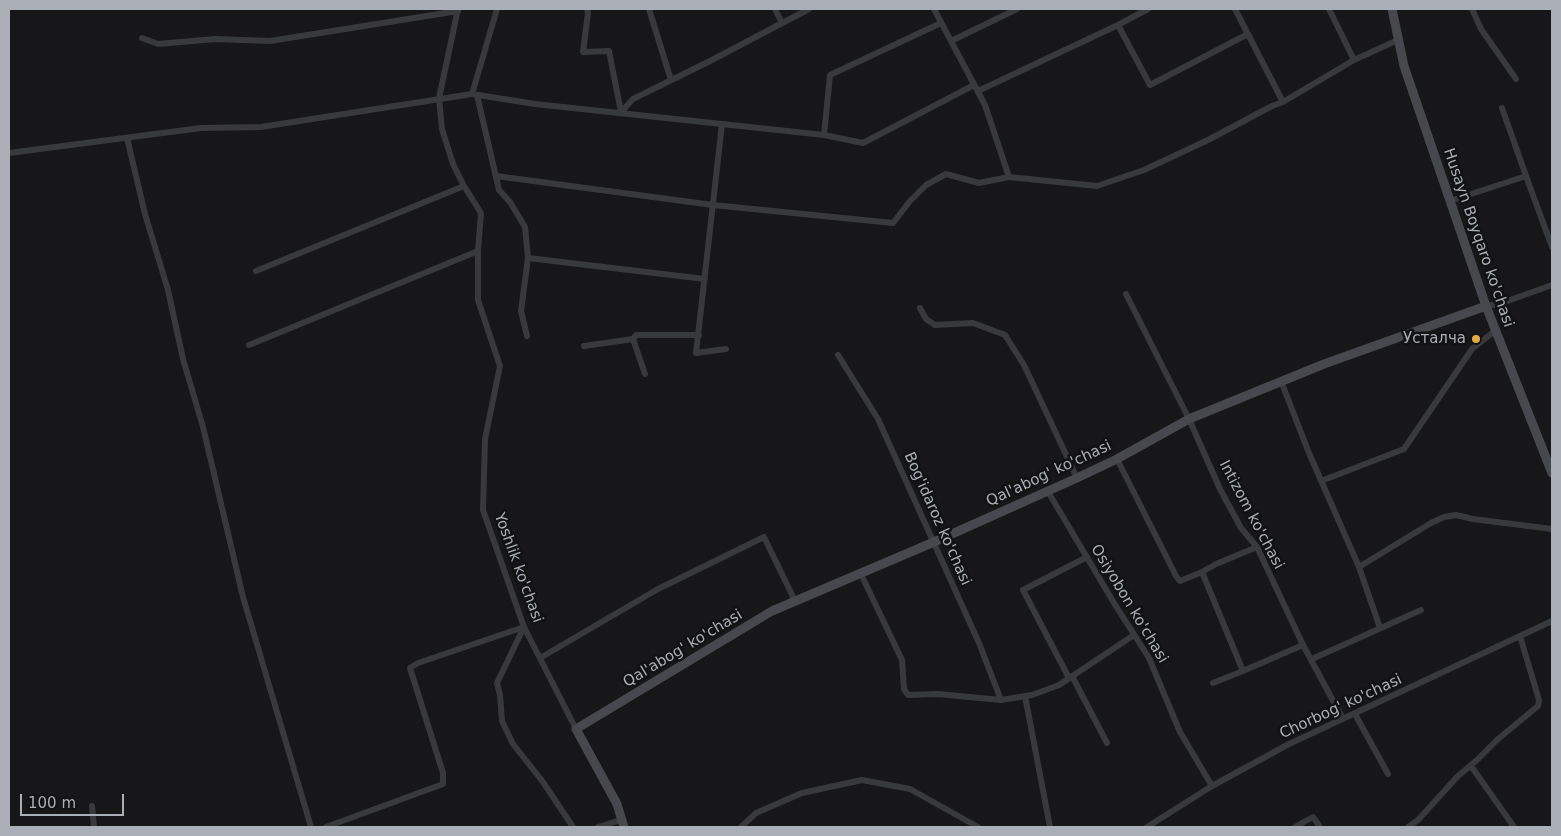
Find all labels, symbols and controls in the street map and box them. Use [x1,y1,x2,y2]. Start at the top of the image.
street label: Husayn Boyqaro ko'chasi [1439,146,1517,330]
place label: Усталча [1403,330,1466,348]
marker: Усталча [1470,333,1482,345]
street label: Qal'abog' ko'chasi [984,437,1114,511]
street label: Bog'idaroz ko'chasi [899,450,975,588]
street label: Intizom ko'chasi [1215,457,1287,573]
street label: Yoshlik ko'chasi [490,510,546,626]
street label: Osiyobon ko'chasi [1086,541,1172,667]
street label: Qal'abog' ko'chasi [620,606,746,692]
street label: Сhorbog' ko'chasi [1277,671,1405,743]
scale bar [22,784,126,816]
text: 100 m [28,794,76,812]

